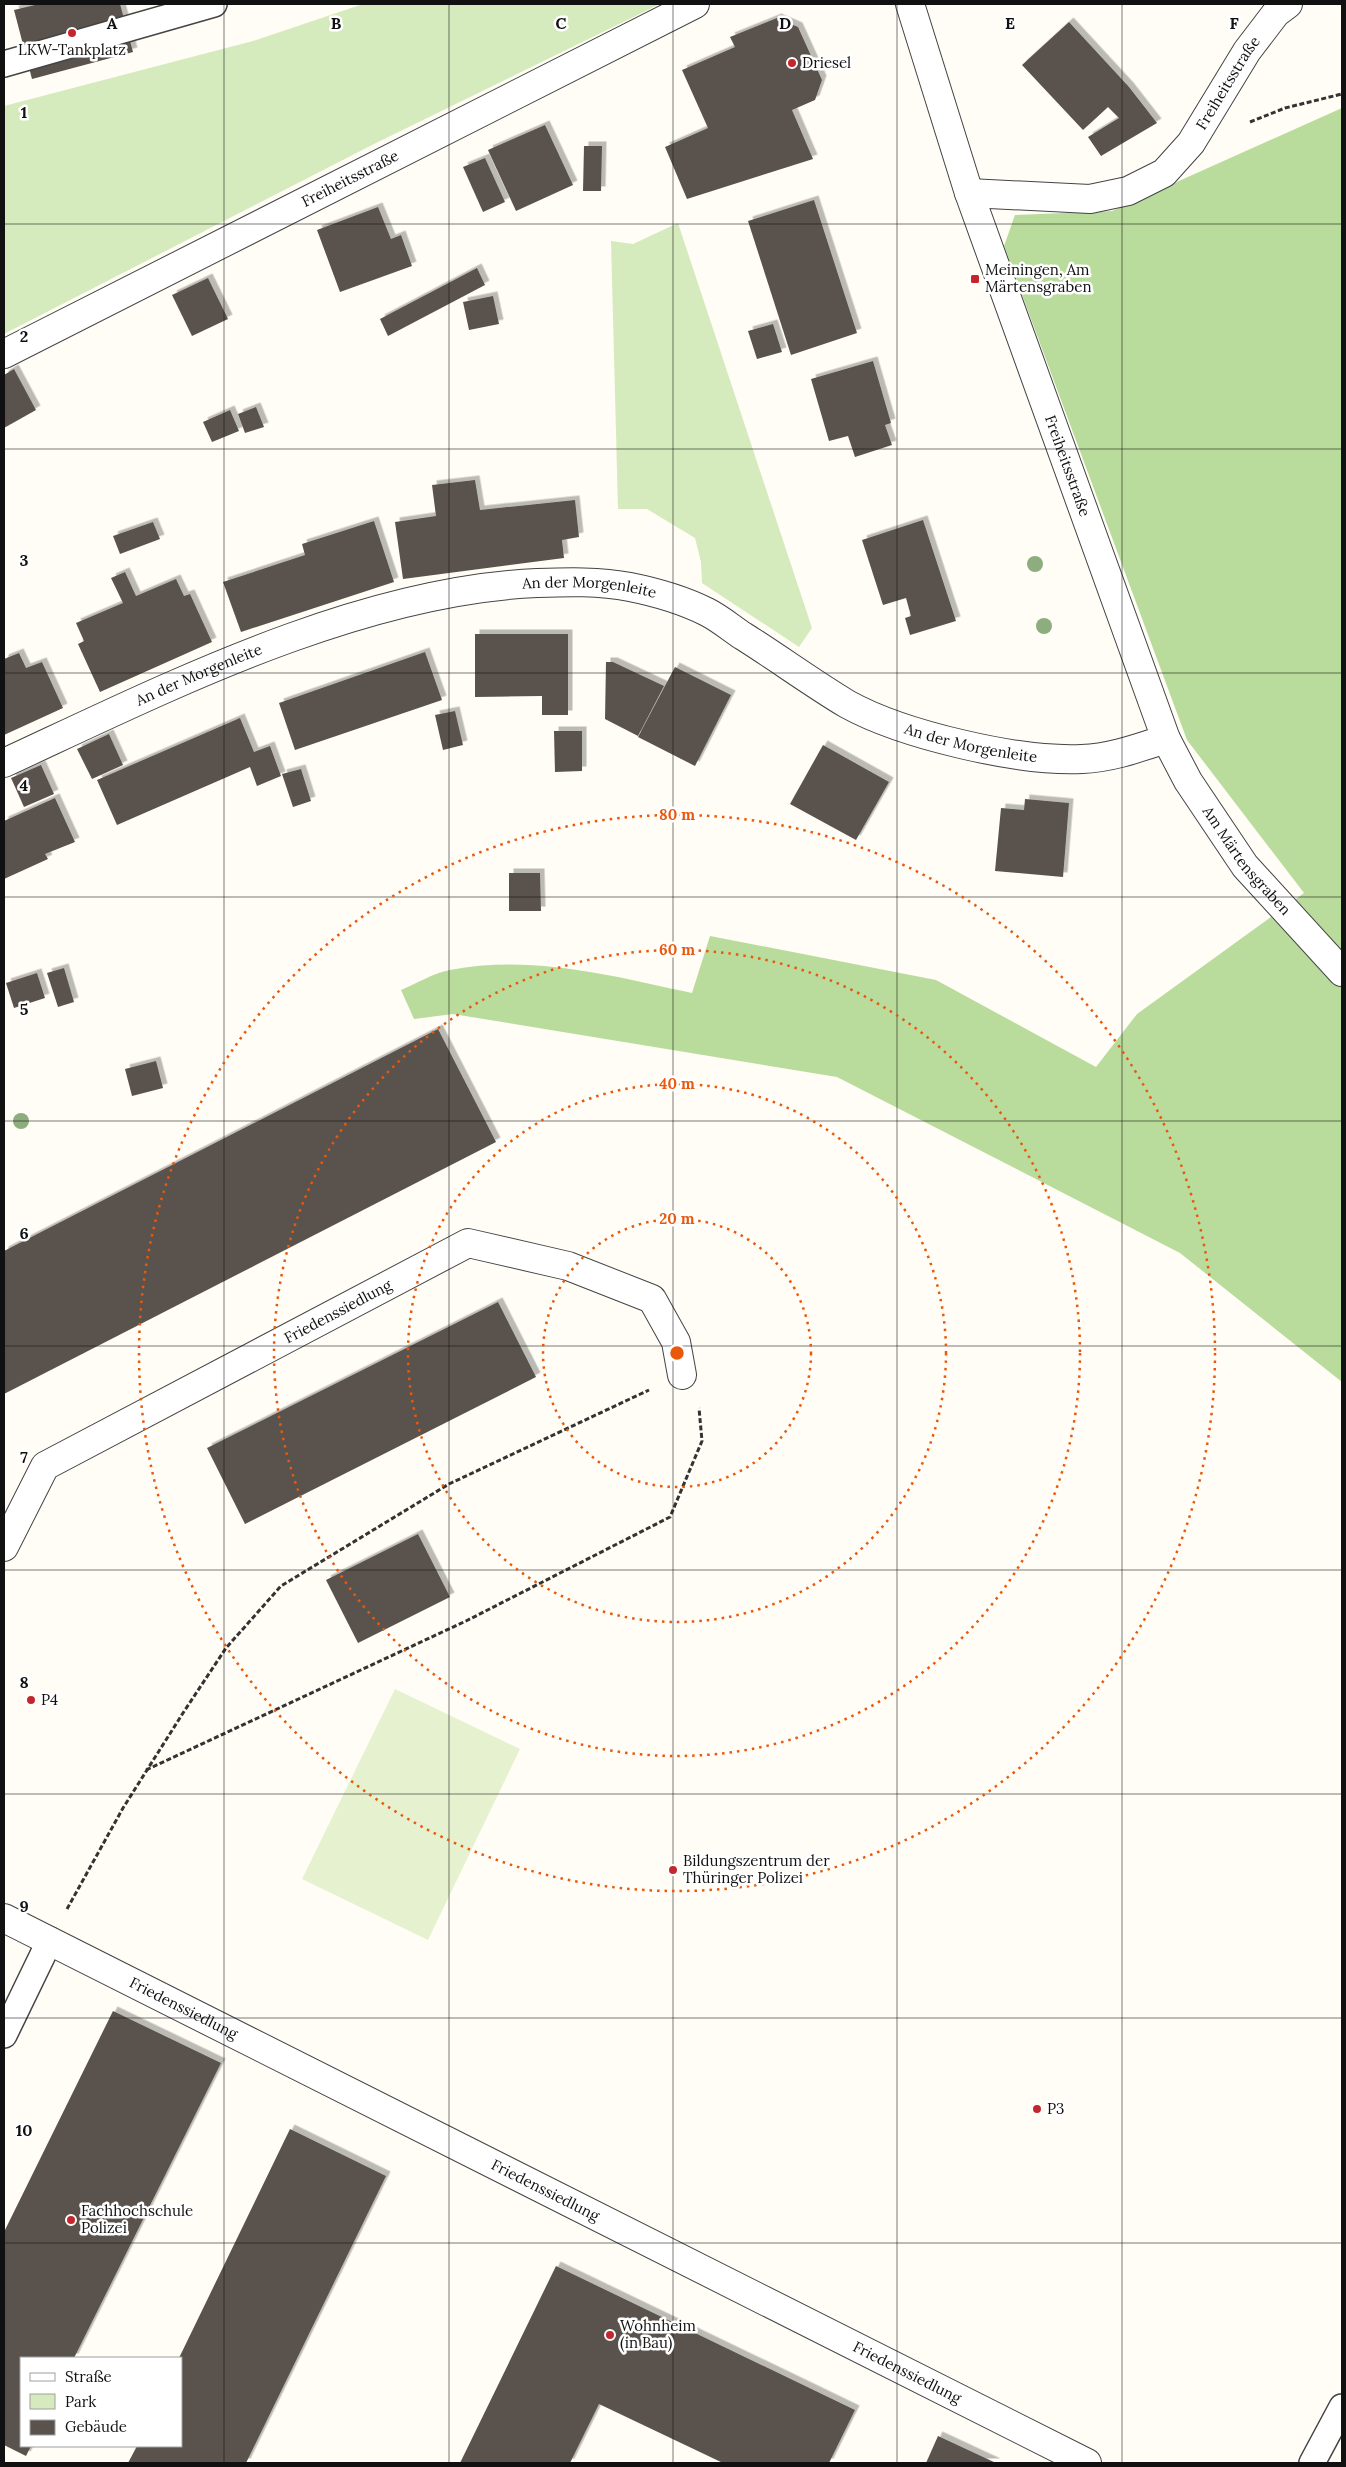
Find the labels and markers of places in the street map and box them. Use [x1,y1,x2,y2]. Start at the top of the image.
marker: LKW-Tankplatz [66,27,78,39]
place label: LKW-Tankplatz [18,40,126,59]
place label: Driesel [802,53,851,72]
marker: Driesel [786,57,798,69]
place label: Meiningen, Am Märtensgraben [985,260,1092,296]
marker: Meiningen, Am Märtensgraben [969,273,981,285]
centre of rings [668,1344,686,1362]
place label: P4 [41,1690,58,1709]
marker: P4 [25,1694,37,1706]
place label: Bildungszentrum der Thüringer Polizei [683,1851,830,1887]
marker: Bildungszentrum der Thüringer Polizei [667,1864,679,1876]
place label: P3 [1047,2099,1064,2118]
marker: P3 [1031,2103,1043,2115]
place label: Fachhochschule Polizei [81,2201,193,2237]
marker: Fachhochschule Polizei [65,2214,77,2226]
place label: Wohnheim (in Bau) [620,2316,696,2353]
marker: Wohnheim (in Bau) [604,2329,616,2341]

